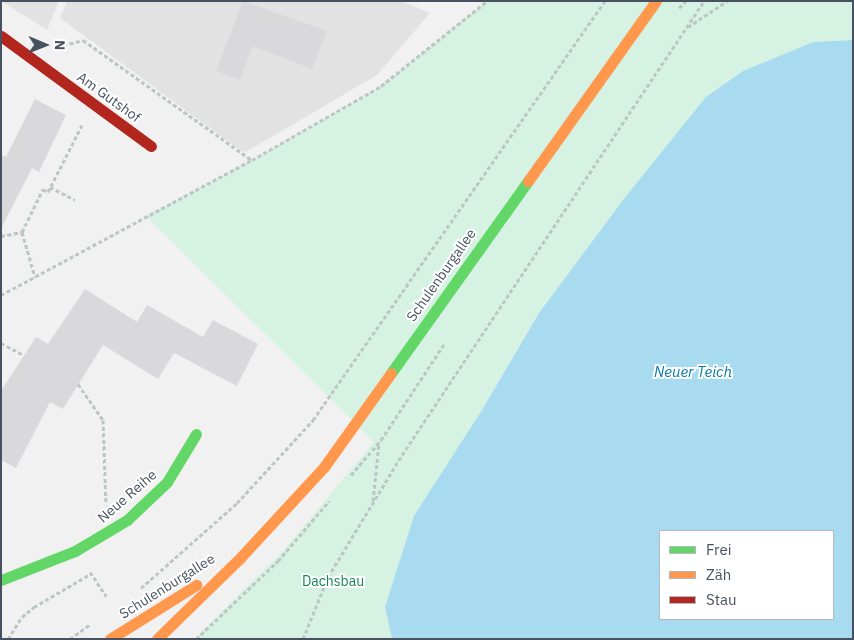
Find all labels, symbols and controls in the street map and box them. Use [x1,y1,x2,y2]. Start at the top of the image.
north arrow [20,20,70,70]
text: N [51,40,69,50]
street label: Am Gutshof [74,68,144,126]
street label: Schulenburgallee [403,225,479,325]
water label: Neuer Teich [654,363,732,381]
street label: Neue Reihe [94,466,160,526]
legend [659,530,834,620]
text: Frei [706,540,732,559]
street label: Schulenburgallee [116,550,218,622]
text: Zäh [706,565,731,584]
park label: Dachsbau [302,573,364,589]
text: Stau [706,590,737,609]

